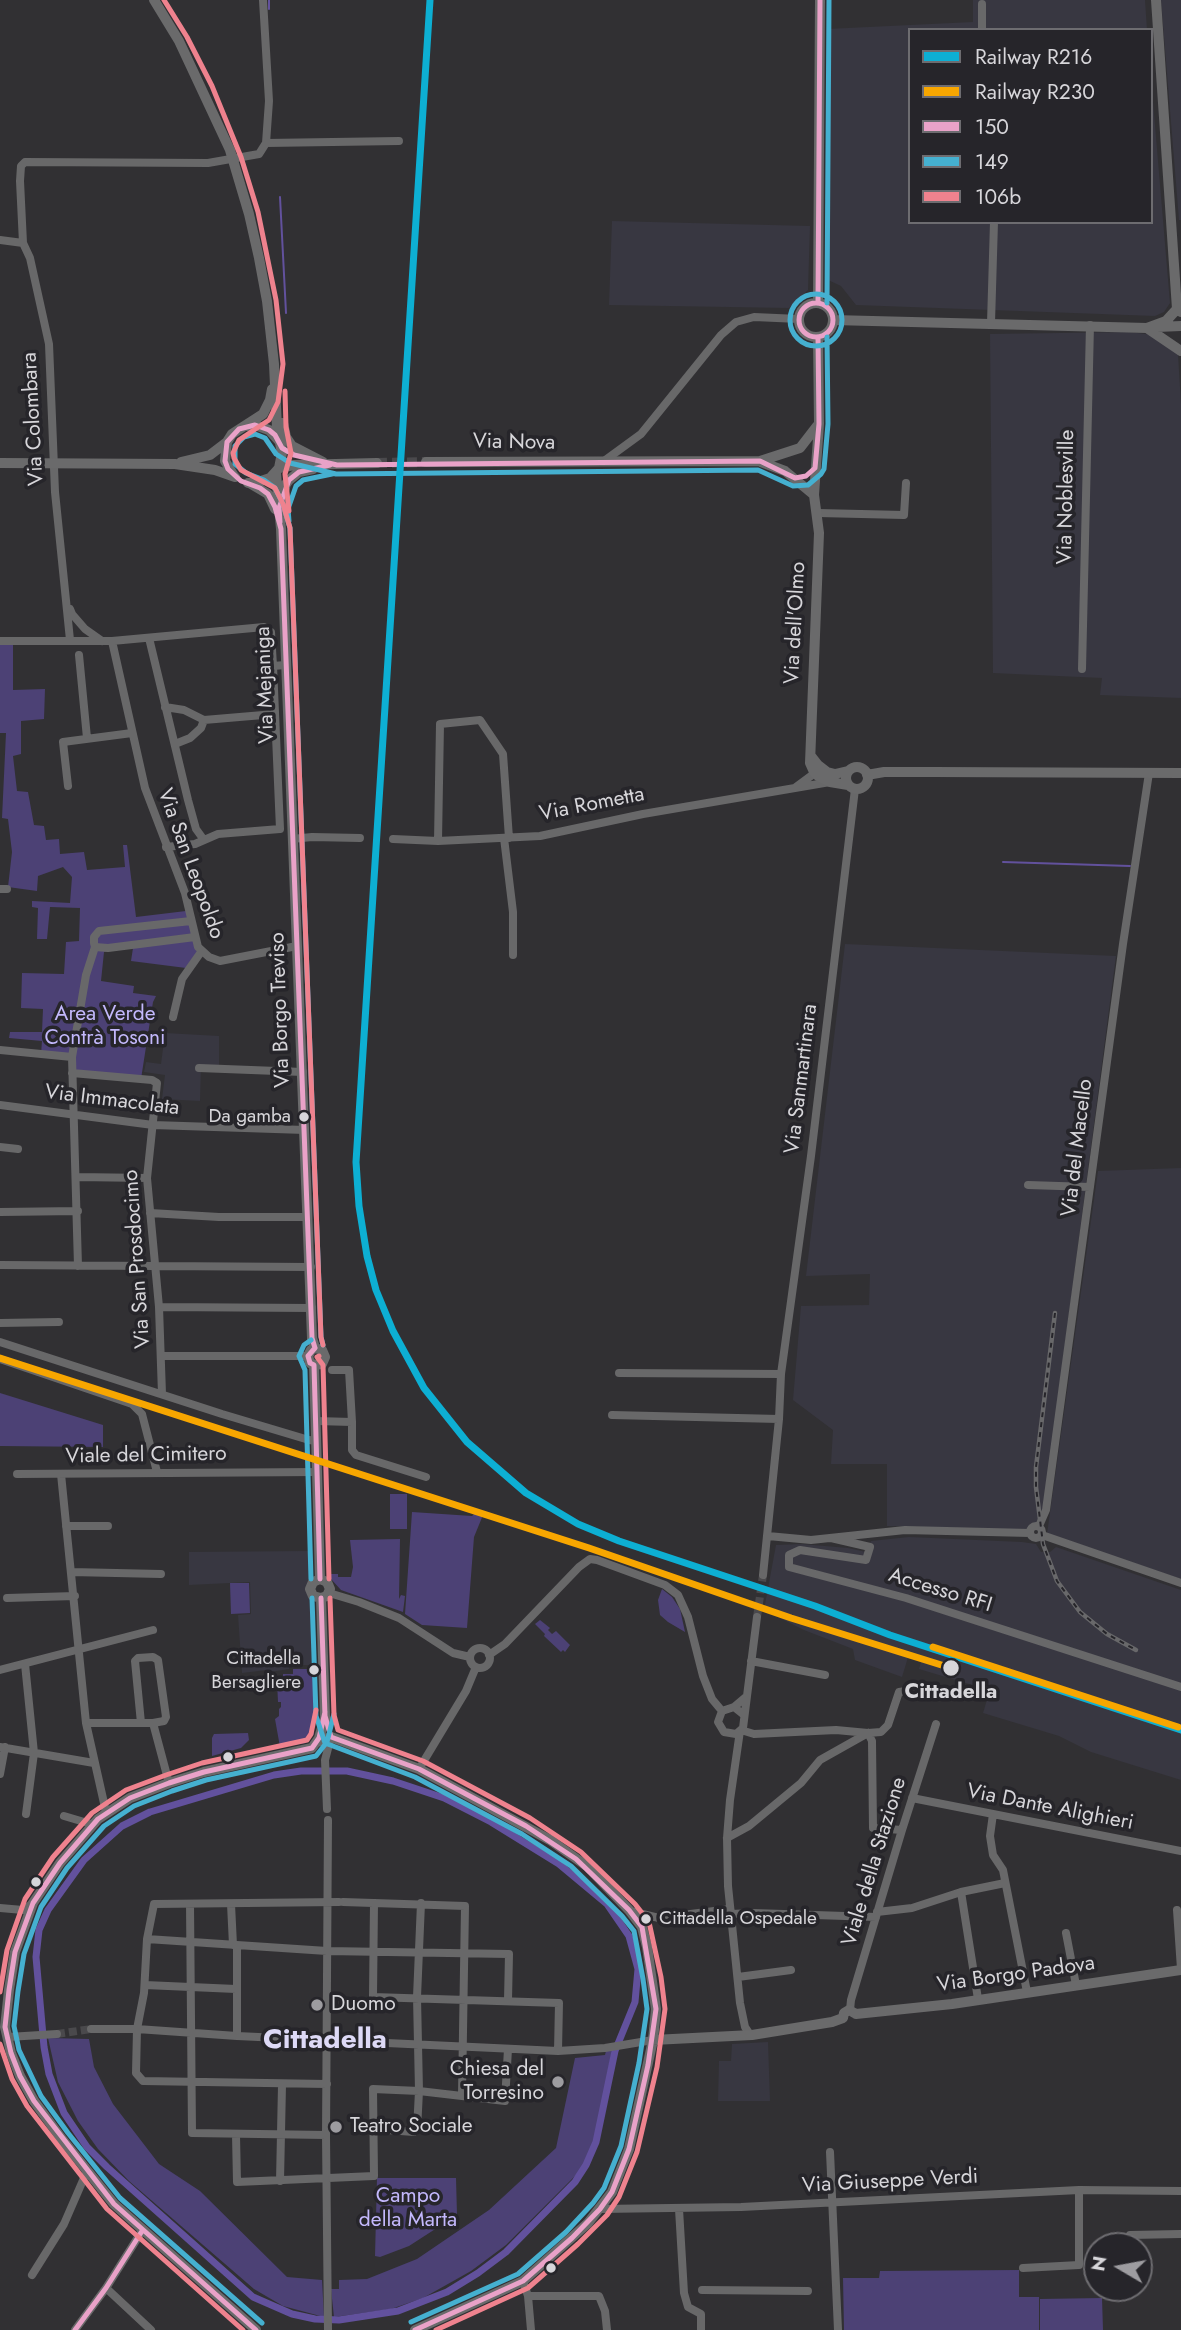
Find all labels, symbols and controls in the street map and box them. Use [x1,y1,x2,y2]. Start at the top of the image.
legend [908,28,1153,224]
text: Railway R216 [975,42,1092,72]
text: Railway R230 [975,77,1095,107]
text: 150 [975,112,1009,142]
text: 149 [975,147,1009,177]
text: 106b [975,182,1021,212]
street label: Via Colombara [18,352,50,486]
street label: Via Noblesville [1053,429,1081,565]
street label: Via Nova [473,430,555,456]
street label: Via dell'Olmo [780,561,812,685]
street label: Via Mejaniga [251,626,281,744]
street label: Via Rometta [537,782,647,828]
street label: Via San Leopoldo [151,785,229,943]
street label: Via Borgo Treviso [266,932,296,1088]
park label: Area Verde Contrà Tosoni [44,1002,166,1052]
street label: Via Sanmartinara [780,1003,824,1155]
street label: Via del Macello [1057,1078,1099,1218]
street label: Via Immacolata [43,1080,181,1122]
place label: Da gamba [208,1106,291,1128]
marker: Da gamba [297,1110,311,1124]
street label: Via San Prosdocimo [119,1169,157,1349]
street label: Viale del Cimitero [65,1442,227,1470]
street label: Accesso RFI [885,1563,995,1619]
place label: Cittadella Bersagliere [211,1648,301,1692]
marker: Cittadella [941,1658,961,1678]
marker: Cittadella Bersagliere [307,1663,321,1677]
place label: Cittadella [905,1680,997,1706]
unlabelled marker [221,1750,235,1764]
street label: Viale della Stazione [837,1775,913,1949]
street label: Via Dante Alighieri [964,1779,1136,1837]
unlabelled marker [29,1875,43,1889]
place label: Cittadella Ospedale [659,1908,817,1930]
marker: Cittadella Ospedale [639,1912,653,1926]
street label: Via Borgo Padova [936,1951,1096,1999]
place label: Duomo [331,1992,396,2018]
marker: Duomo [309,1997,325,2013]
district label: Cittadella [263,2024,387,2058]
place label: Chiesa del Torresino [450,2057,544,2107]
marker: Chiesa del Torresino [550,2074,566,2090]
place label: Teatro Sociale [350,2114,472,2140]
marker: Teatro Sociale [328,2119,344,2135]
street label: Via Giuseppe Verdi [801,2165,979,2199]
park label: Campo della Marta [359,2184,457,2234]
north arrow [1083,2232,1153,2302]
text: N [1084,2254,1113,2273]
unlabelled marker [544,2261,558,2275]

